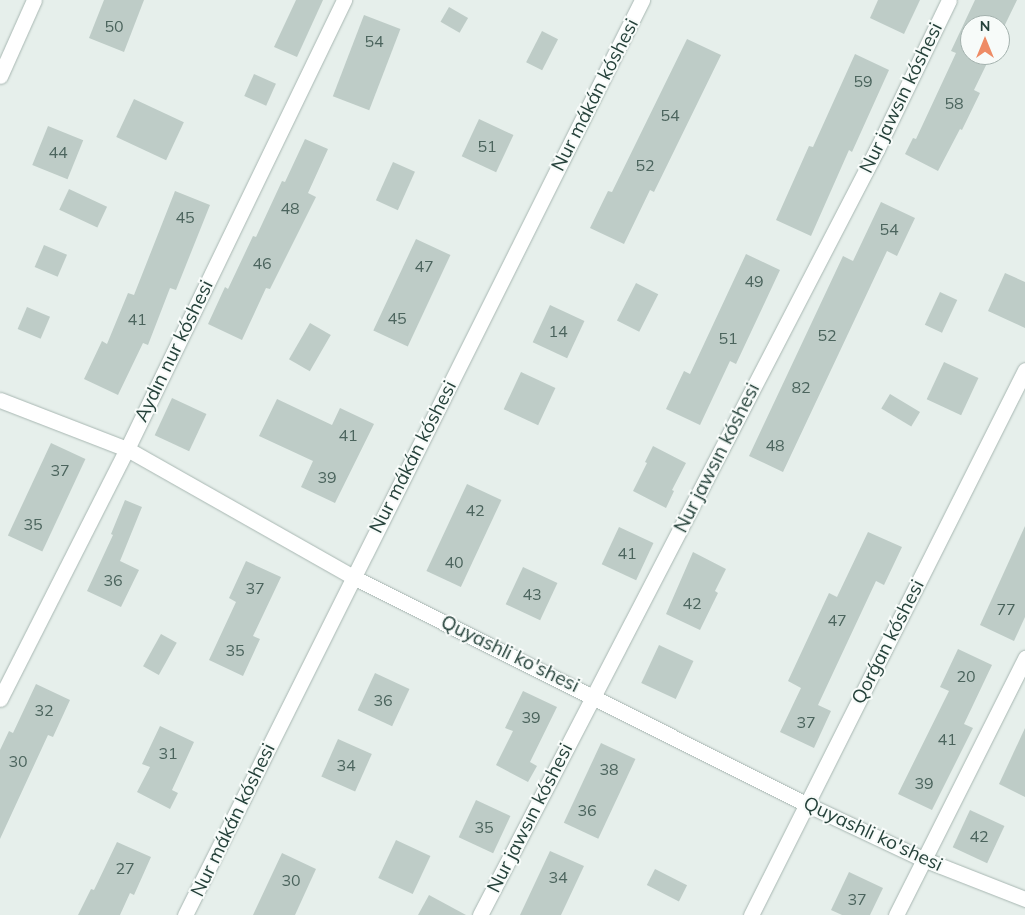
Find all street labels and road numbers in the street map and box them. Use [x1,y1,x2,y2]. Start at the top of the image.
street label: Nur mákán kóshesi [547,15,643,175]
street label: Nur jawsın kóshesi [855,19,947,177]
street label: Aydın nur kóshesi [130,277,218,425]
street label: Nur mákán kóshesi [365,377,461,537]
street label: Nur jawsın kóshesi [670,380,764,536]
street label: Qorǵan kóshesi [847,576,929,708]
street label: Quyashli ko'shesi [437,611,583,697]
street label: Nur mákán kóshesi [186,740,280,900]
street label: Nur jawsın kóshesi [483,740,577,896]
street label: Quyashli ko'shesi [800,792,946,876]

